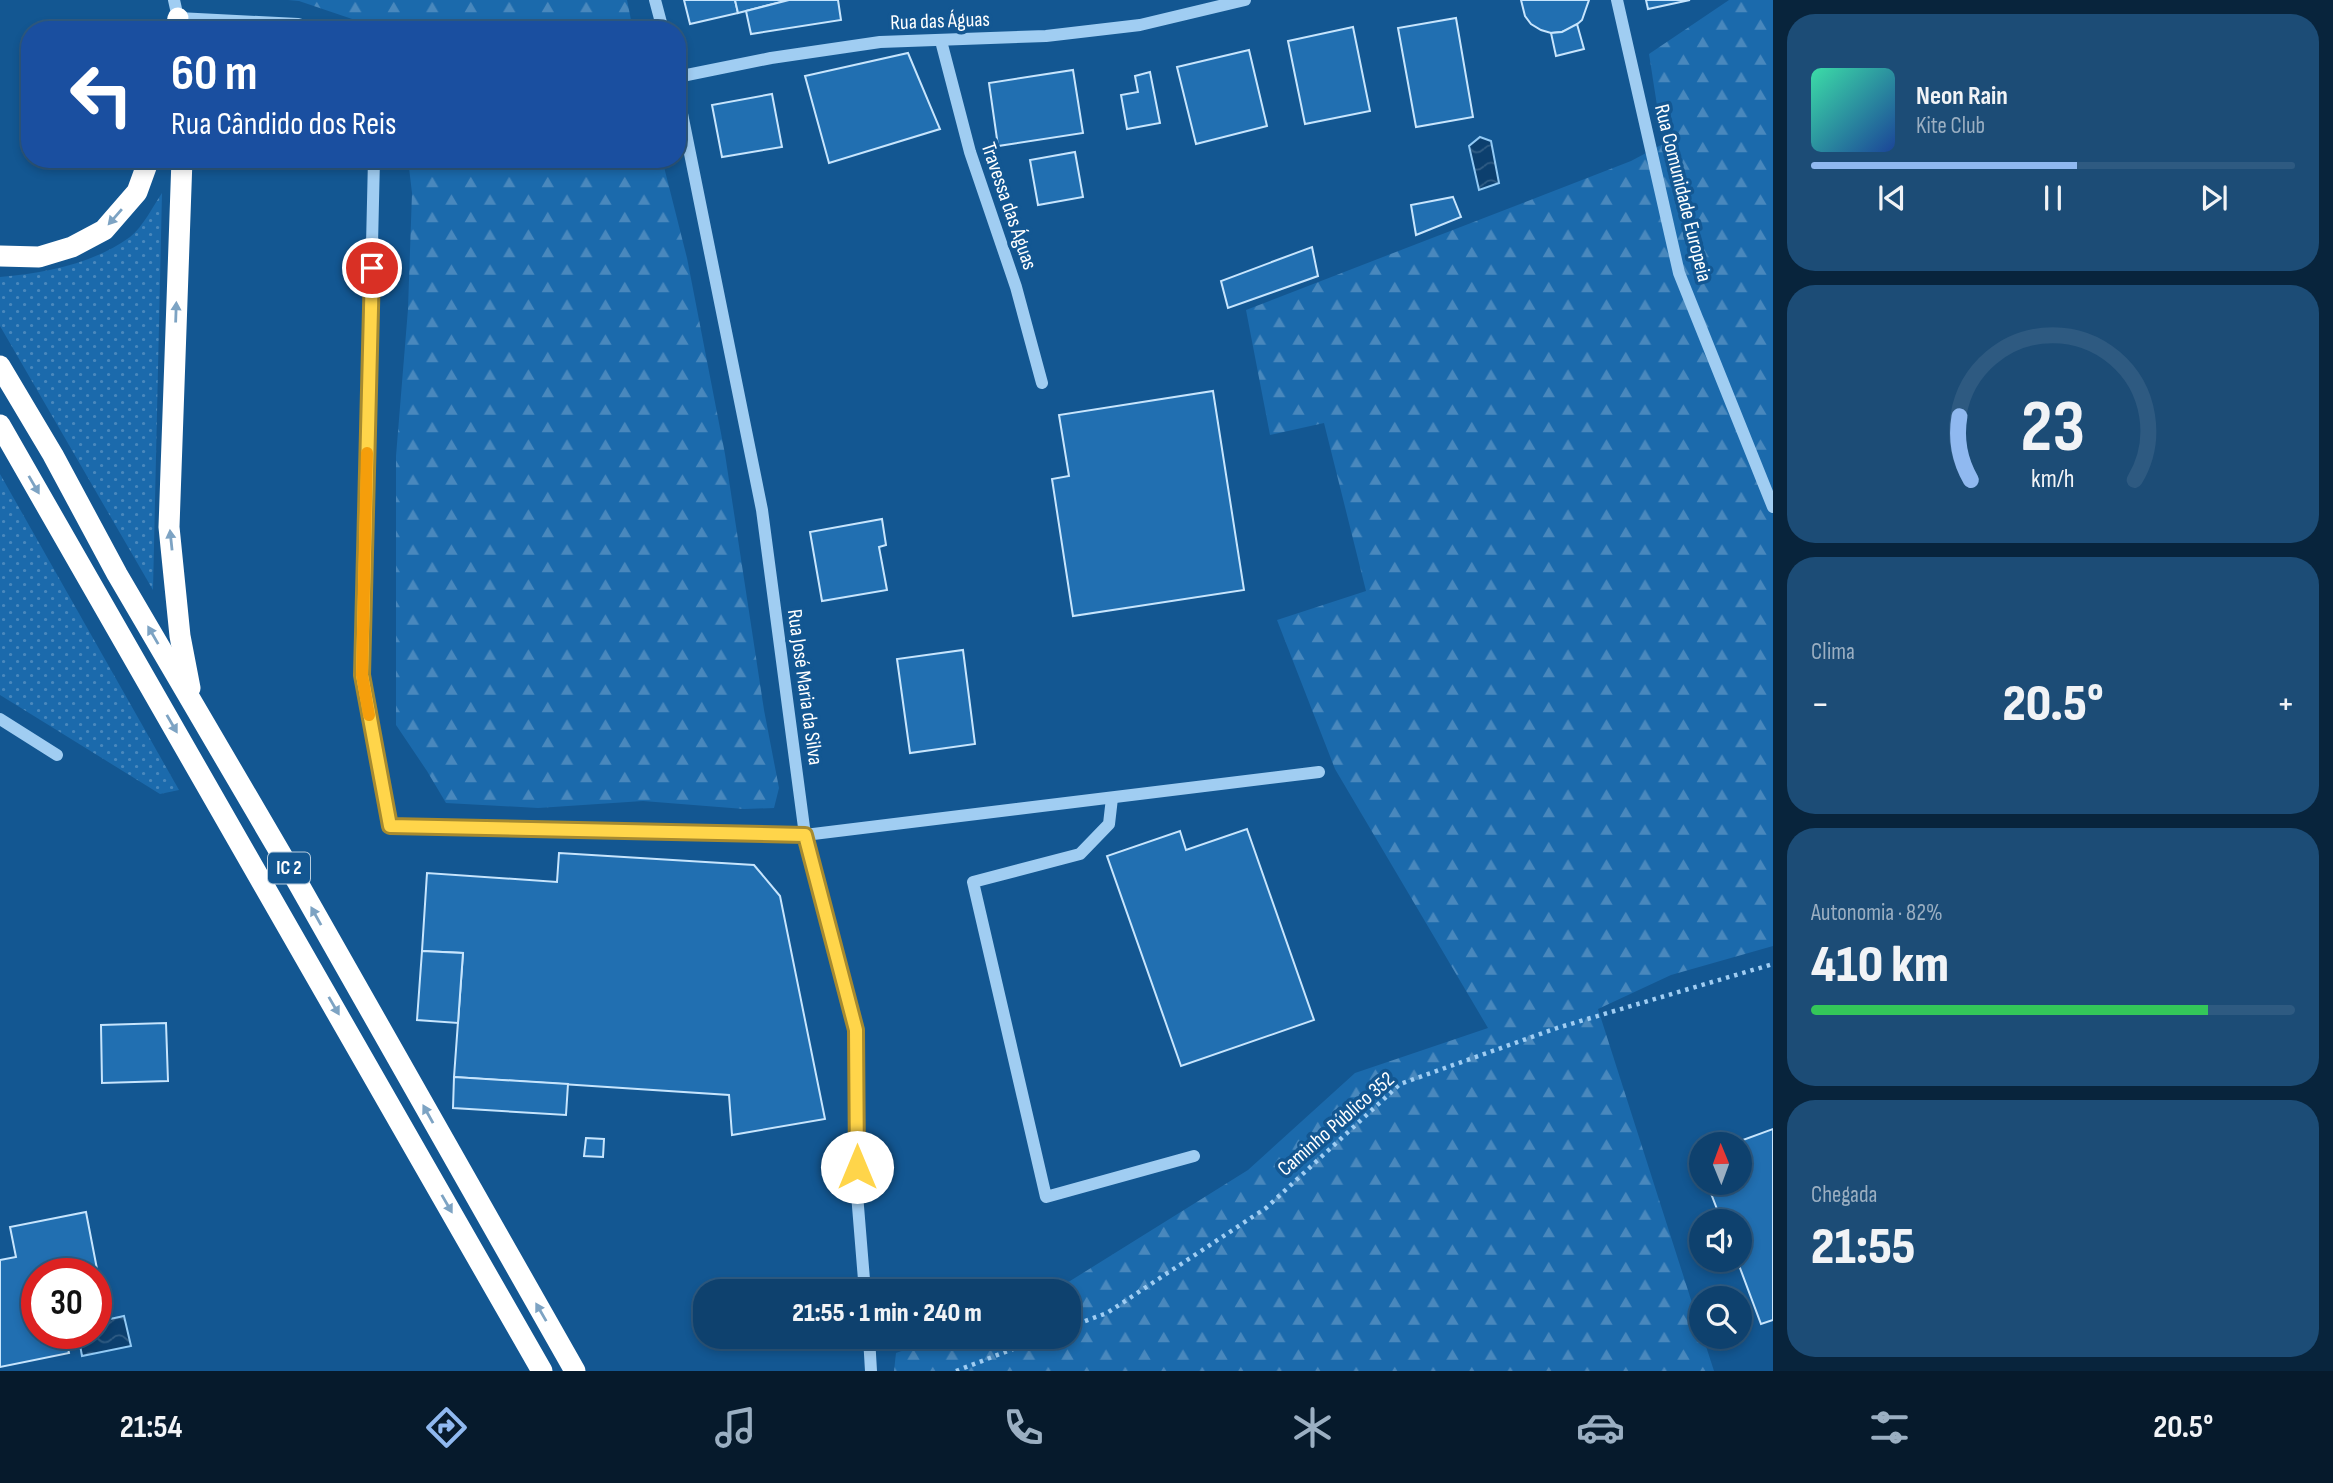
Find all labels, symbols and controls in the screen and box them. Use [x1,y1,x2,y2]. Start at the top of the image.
street label: Rua das Águas [890,7,990,35]
text: 60 m [171,45,258,104]
icon: left [56,49,147,140]
text: Neon Rain [1916,81,2008,112]
street label: Rua Comunidade Europeia [1649,102,1717,284]
text: Rua Cândido dos Reis [171,105,396,144]
text: Kite Club [1916,112,1985,140]
street label: Travessa das Águas [976,139,1042,273]
icon: previous [1873,179,1911,217]
icon: pause [2034,179,2072,217]
icon: next [2195,179,2233,217]
one-way arrow [107,208,123,226]
pin [342,238,402,298]
icon: arrive [353,249,391,287]
one-way arrow [170,301,181,323]
text: 23 [2021,385,2085,473]
text: km/h [2031,464,2075,495]
one-way arrow [28,475,40,494]
one-way arrow [165,529,176,551]
street label: Rua José Maria da Silva [782,608,828,766]
one-way arrow [147,625,159,644]
text: Clima [1811,638,1855,666]
text: 20.5° [2002,673,2104,736]
text: − [1811,682,1830,727]
text: + [2276,682,2295,727]
one-way arrow [165,715,178,734]
road number: IC 2 [268,852,310,884]
text: Autonomia · 82% [1811,899,1943,927]
one-way arrow [310,906,322,926]
text: 410 km [1811,934,1949,997]
one-way arrow [328,997,340,1016]
street label: Caminho Público 352 [1273,1067,1399,1181]
one-way arrow [422,1105,434,1124]
position arrow [820,1130,894,1204]
north arrow [1689,1132,1752,1195]
map controls [1689,1132,1752,1349]
text: Chegada [1811,1181,1877,1209]
one-way arrow [441,1194,453,1213]
button: sound [1689,1209,1752,1272]
text: 21:55 [1811,1216,1915,1279]
speed limit sign: 30 [21,1258,112,1349]
button: search [1689,1286,1752,1349]
text: 21:55 · 1 min · 240 m [792,1298,982,1329]
one-way arrow [535,1302,547,1321]
icon: directions [422,1403,471,1452]
icon: music [711,1403,760,1452]
icon: phone [999,1403,1048,1452]
icon: climate [1288,1403,1337,1452]
icon: car [1576,1403,1625,1452]
icon: filters [1865,1403,1914,1452]
text: 21:54 [120,1408,182,1447]
text: 20.5° [2153,1408,2213,1447]

